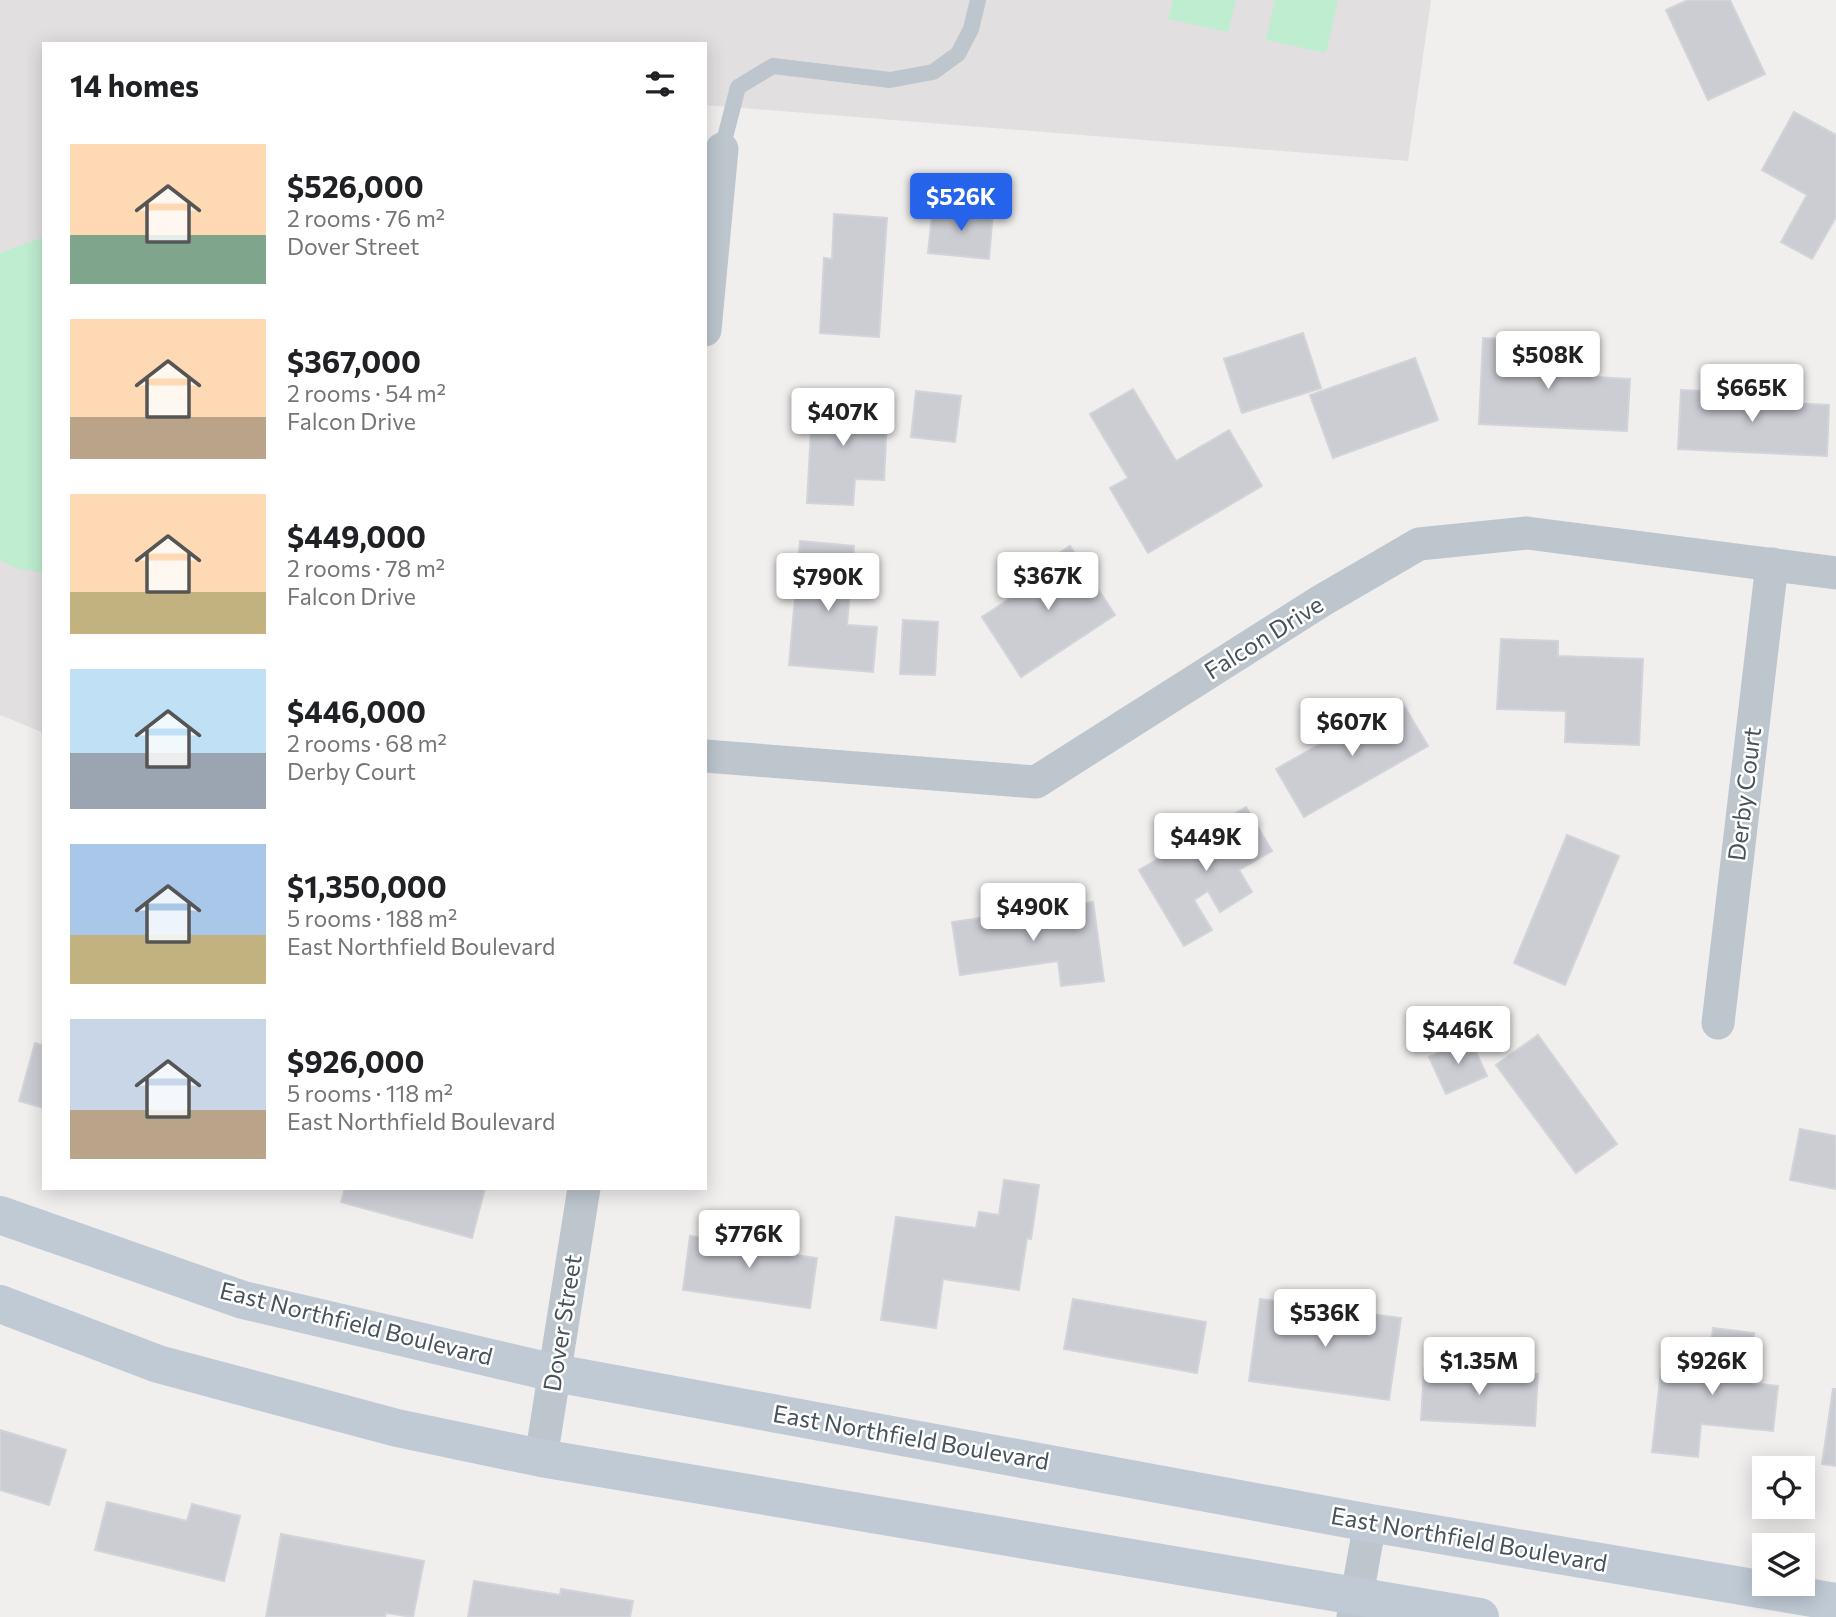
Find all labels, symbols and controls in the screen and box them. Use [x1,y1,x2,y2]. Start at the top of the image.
icon: filters [641,65,679,103]
text: 14 homes [70,66,199,103]
text: $526,000 [287,167,424,204]
icon: home [126,172,210,256]
pin: $526K [912,174,1010,233]
text: $526K [926,182,996,210]
text: 2 rooms · 76 m² [287,204,445,232]
text: Dover Street [287,232,419,260]
pin: $508K [1499,332,1597,391]
text: $508K [1512,340,1584,368]
text: $367,000 [287,342,421,379]
icon: home [126,347,210,431]
pin: $665K [1703,364,1801,424]
text: $665K [1716,373,1788,401]
text: 2 rooms · 54 m² [287,379,446,407]
pin: $407K [794,388,892,448]
text: $407K [807,397,879,425]
text: Falcon Drive [287,407,416,435]
text: $449,000 [287,517,426,554]
icon: home [126,522,210,606]
pin: $367K [999,552,1097,612]
text: 2 rooms · 78 m² [287,554,445,582]
pin: $790K [779,554,877,613]
text: $367K [1013,561,1083,589]
text: $790K [792,562,864,590]
text: Falcon Drive [287,582,416,610]
street label: Falcon Drive [1199,589,1328,685]
text: $446,000 [287,692,426,729]
icon: home [126,697,210,781]
pin: $607K [1303,698,1401,758]
text: $607K [1316,707,1388,735]
street label: Derby Court [1721,725,1766,862]
text: 2 rooms · 68 m² [287,729,447,757]
text: Derby Court [287,757,416,785]
pin: $449K [1157,814,1255,873]
text: $449K [1170,822,1242,850]
text: $1,350,000 [287,867,447,904]
icon: home [126,872,210,956]
pin: $490K [984,884,1082,943]
text: $490K [997,892,1069,920]
text: 5 rooms · 188 m² [287,904,457,932]
text: East Northfield Boulevard [287,932,555,960]
pin: $446K [1409,1006,1507,1066]
text: $446K [1422,1015,1494,1043]
text: $926,000 [287,1042,424,1079]
icon: home [126,1047,210,1131]
text: 5 rooms · 118 m² [287,1079,453,1107]
text: East Northfield Boulevard [287,1107,555,1135]
pin: $776K [700,1210,798,1270]
text: $776K [715,1219,783,1247]
street label: Dover Street [536,1252,587,1393]
street label: East Northfield Boulevard [217,1275,496,1370]
pin: $536K [1276,1290,1374,1349]
text: $536K [1290,1298,1360,1326]
pin: $1.35M [1422,1338,1536,1397]
pin: $926K [1663,1338,1761,1397]
text: $1.35M [1440,1346,1518,1374]
text: $926K [1677,1346,1747,1374]
street label: East Northfield Boulevard [771,1398,1052,1475]
map controls [1752,1456,1815,1596]
button: locate [1752,1456,1815,1519]
street label: East Northfield Boulevard [1329,1500,1610,1577]
button: layers [1752,1533,1815,1596]

